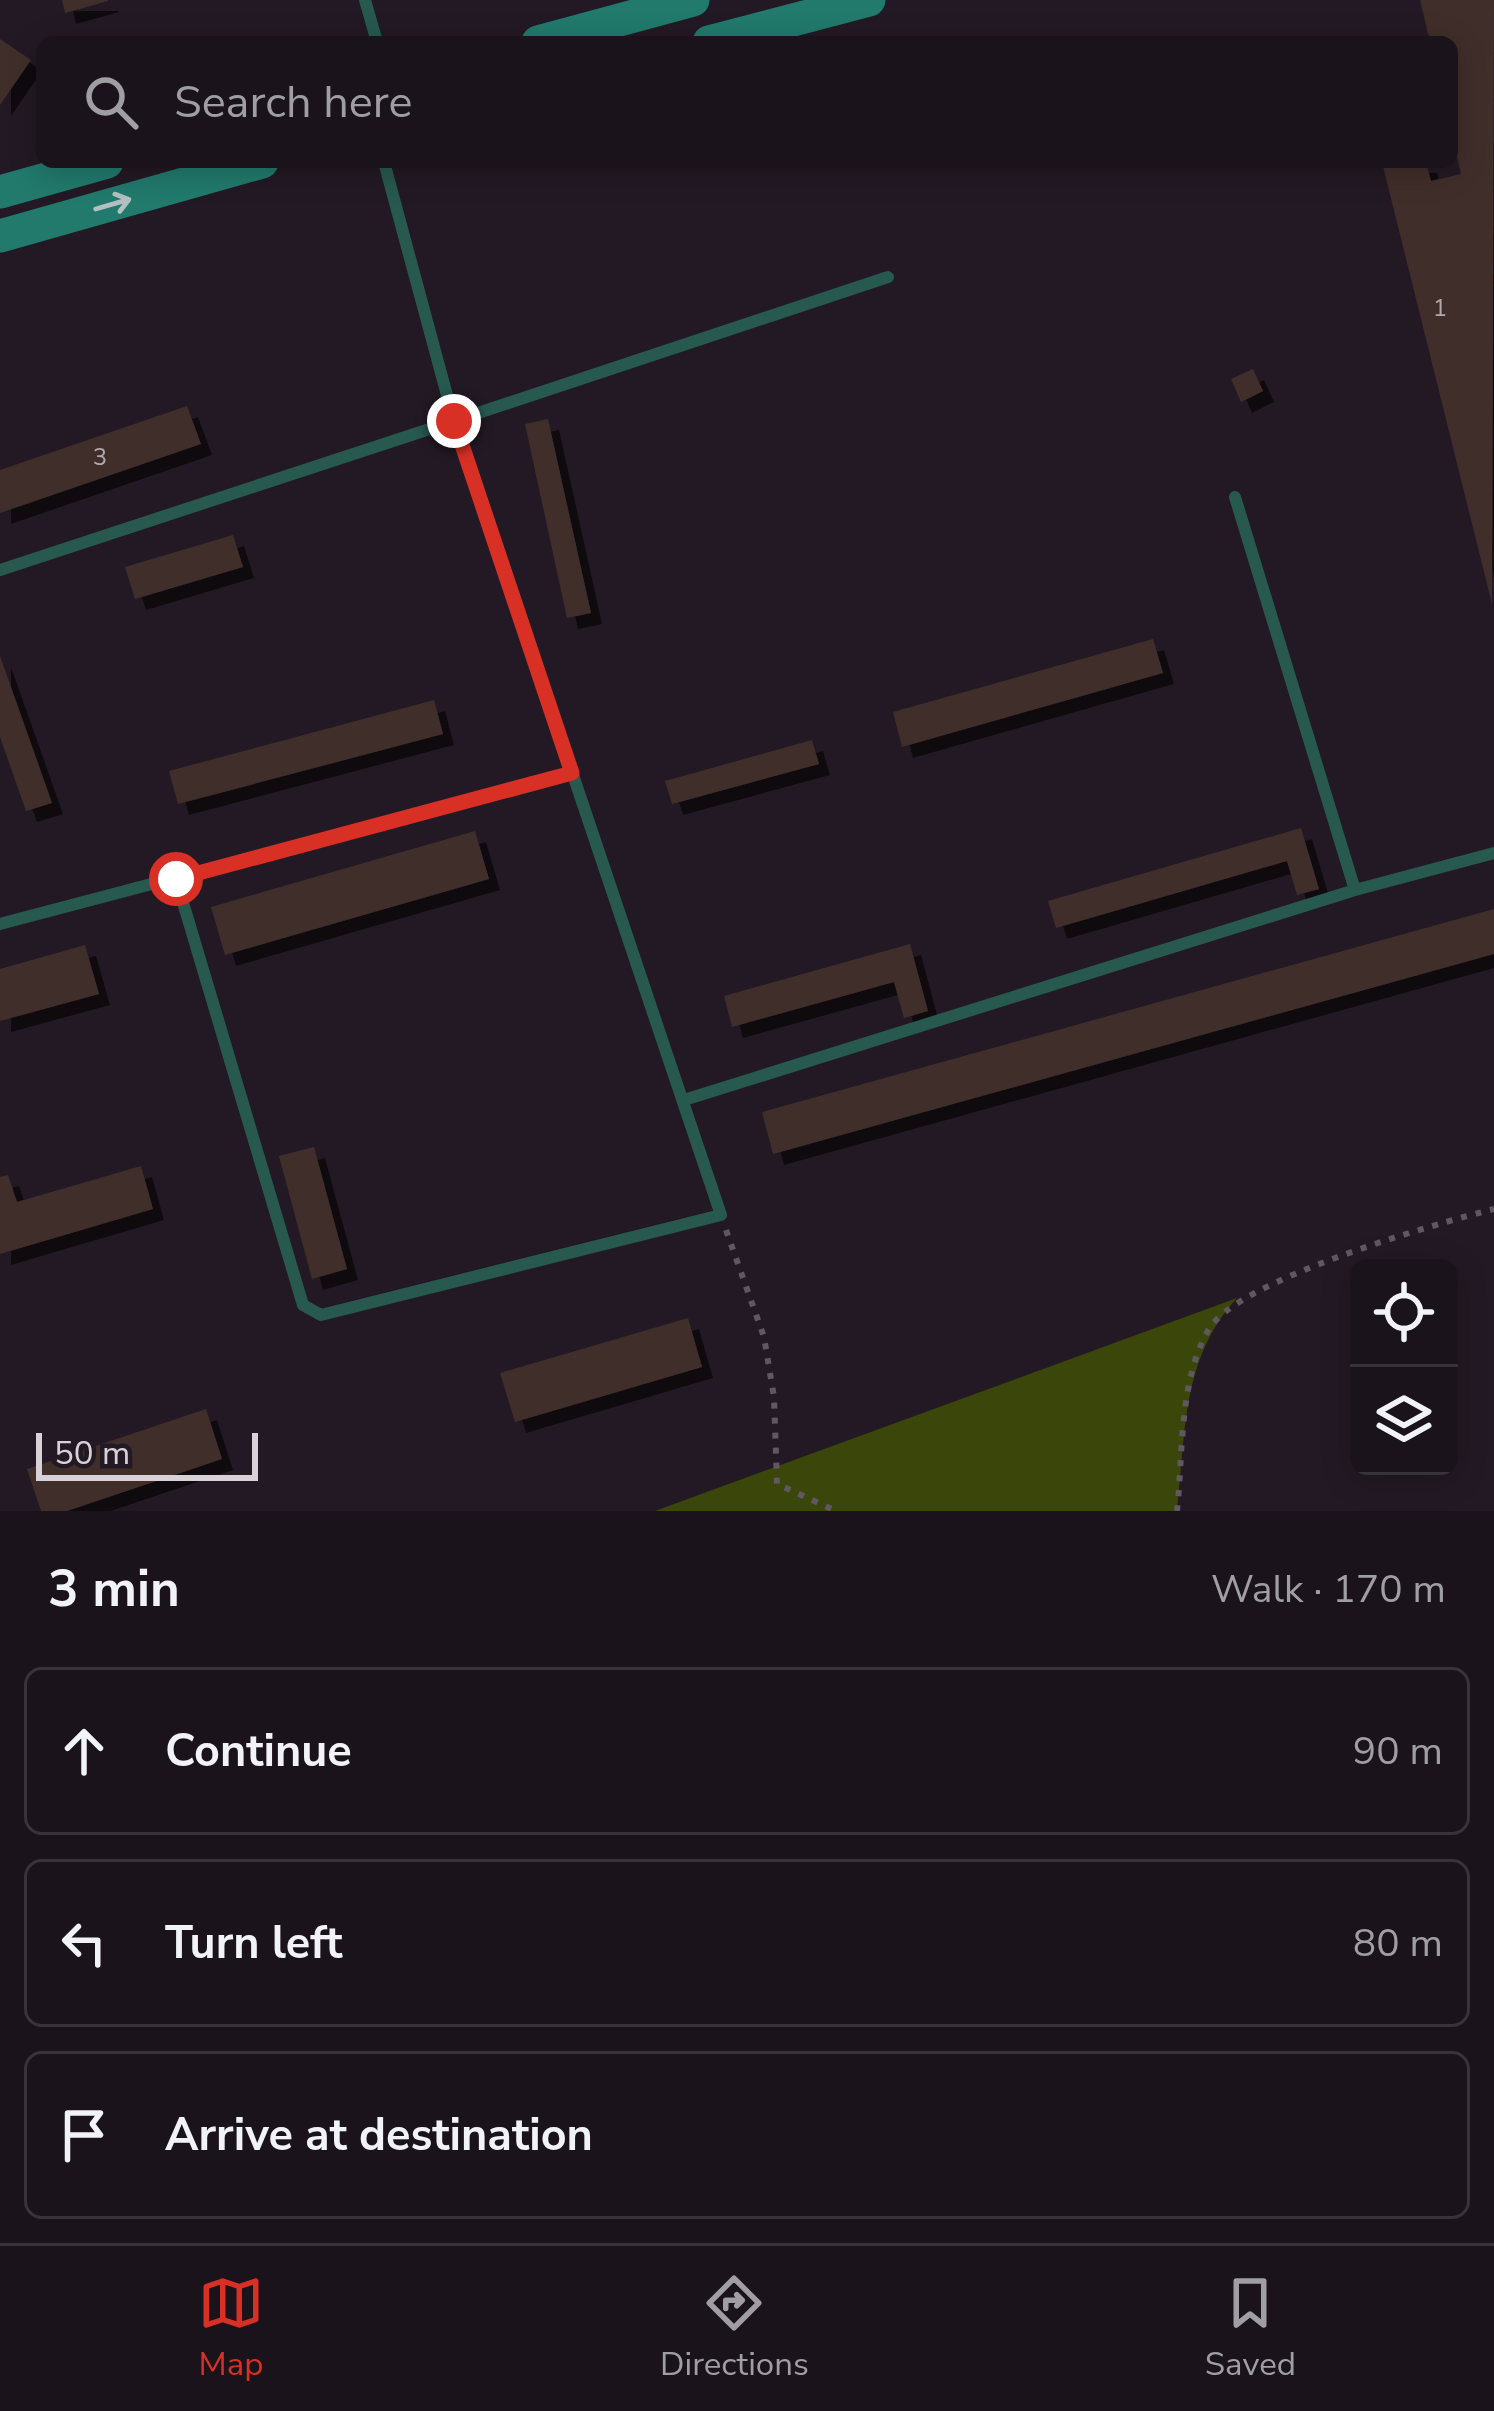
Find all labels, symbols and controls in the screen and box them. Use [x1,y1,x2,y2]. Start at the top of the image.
search box [36,36,1458,168]
icon: search [78,69,144,135]
text: Search here [174,72,413,133]
one-way arrow [93,192,131,214]
house number: 1 [1433,292,1447,324]
route end [427,394,481,448]
house number: 3 [93,441,107,473]
route start [149,852,203,906]
map controls [1350,1259,1458,1475]
button: locate [1350,1259,1458,1367]
button: layers [1350,1367,1458,1475]
scale bar [36,1427,258,1480]
text: 50 m [54,1431,130,1476]
text: 3 min [48,1554,180,1624]
text: Walk · 170 m [1211,1563,1446,1616]
icon: ahead [51,1718,117,1784]
text: Continue [165,1721,352,1782]
text: 90 m [1353,1725,1443,1778]
icon: left [51,1910,117,1976]
text: Turn left [165,1913,343,1974]
text: 80 m [1353,1917,1443,1970]
icon: arrive [51,2102,117,2168]
text: Arrive at destination [165,2105,593,2166]
tab: Map [198,2270,264,2387]
tab: Directions [660,2270,809,2387]
tab: Saved [1205,2270,1296,2387]

